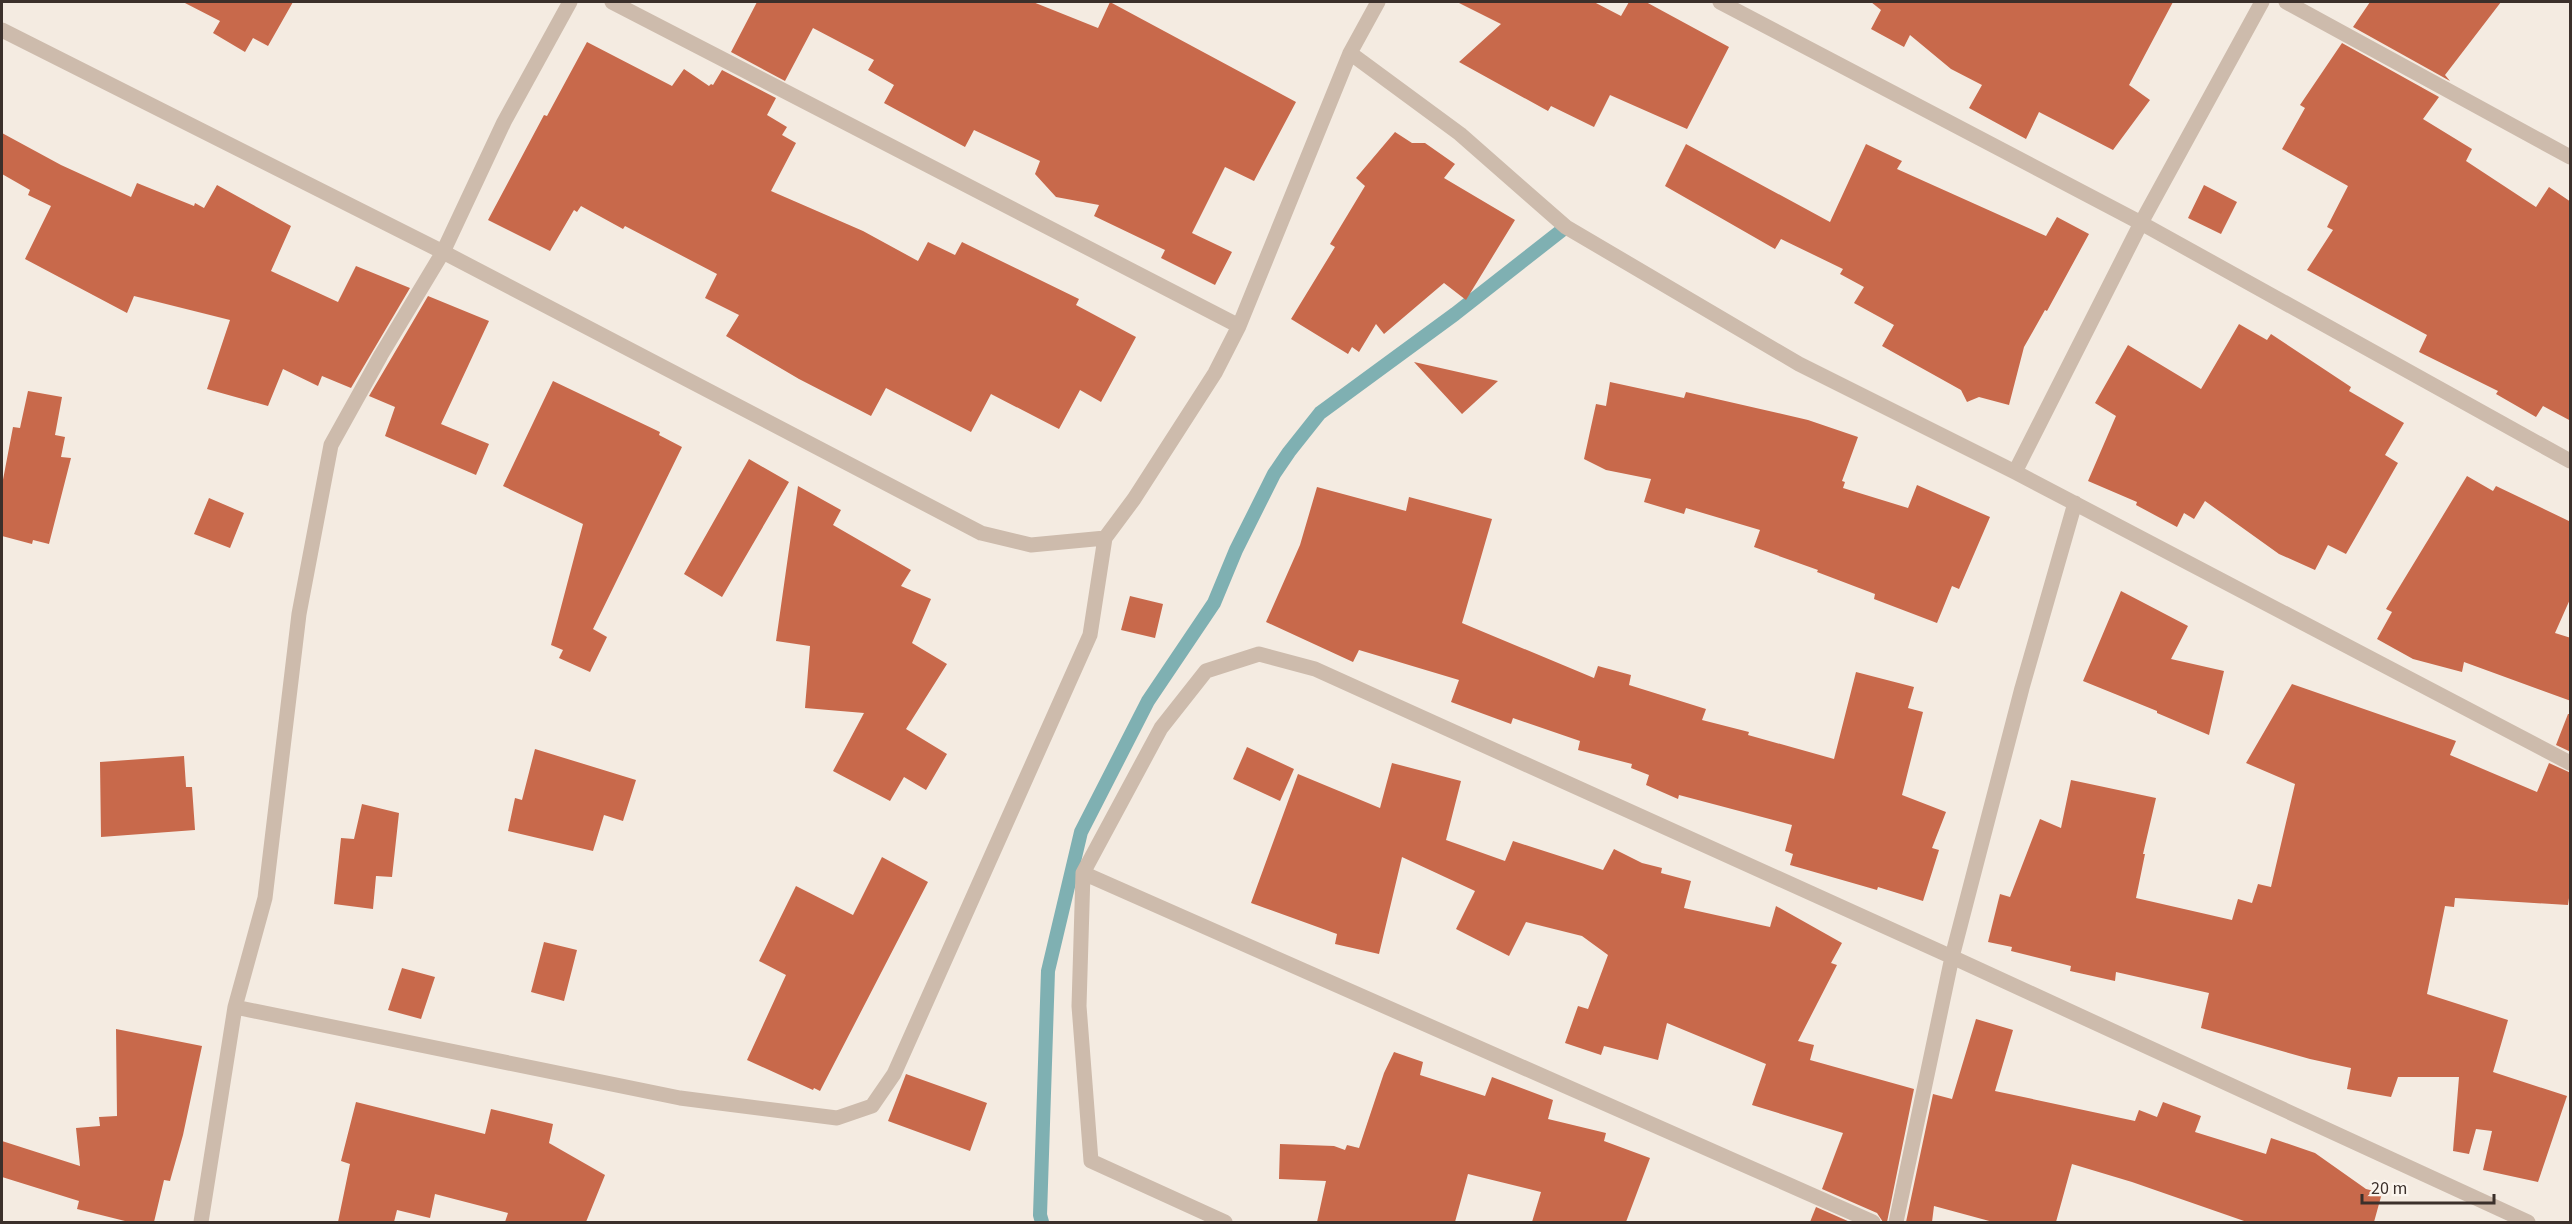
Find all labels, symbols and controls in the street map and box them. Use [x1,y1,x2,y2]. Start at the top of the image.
scale bar [2362,1167,2494,1205]
text: 20 m [2371,1176,2407,1201]

